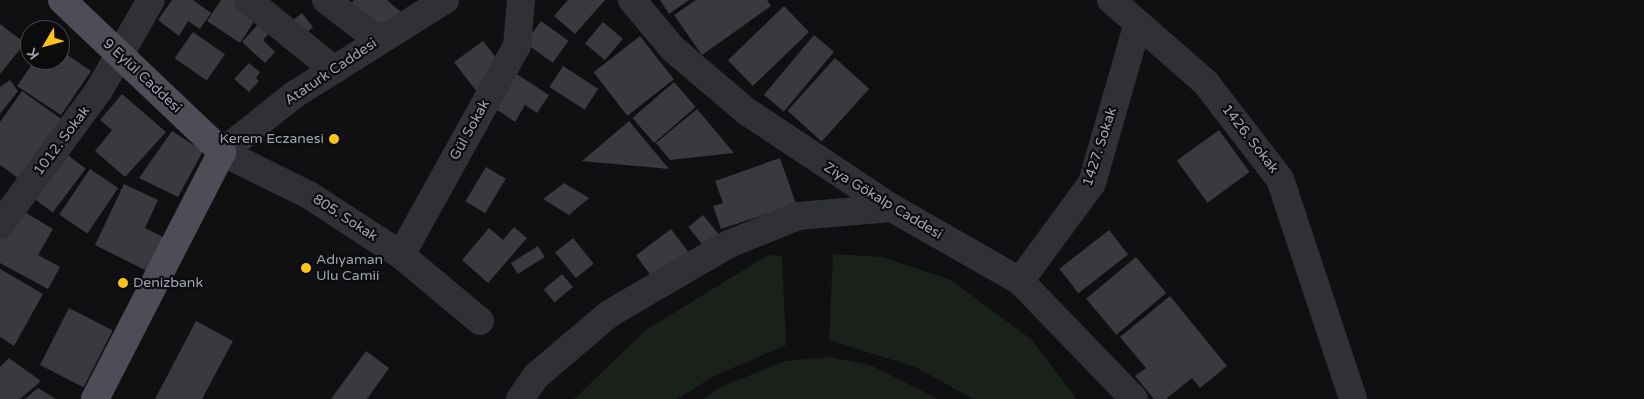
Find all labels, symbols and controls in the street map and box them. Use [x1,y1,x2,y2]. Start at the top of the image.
north arrow [20,20,70,70]
street label: 9 Eylül Caddesi [99,35,185,117]
street label: Ataturk Caddesi [282,35,380,109]
text: K [24,45,43,63]
street label: Gül Sokak [447,97,493,163]
street label: 1426. Sokak [1218,101,1282,177]
street label: 1012. Sokak [30,103,94,179]
street label: 1427. Sokak [1079,105,1121,189]
place label: Kerem Eczanesi [219,131,324,147]
marker: Kerem Eczanesi [328,133,340,145]
street label: Ziya Gökalp Caddesi [821,159,945,243]
street label: 805. Sokak [310,191,380,245]
place label: Adıyaman Ulu Camii [316,252,383,284]
marker: Adıyaman Ulu Camii [300,262,312,274]
place label: Denizbank [133,275,203,291]
marker: Denizbank [117,277,129,289]

